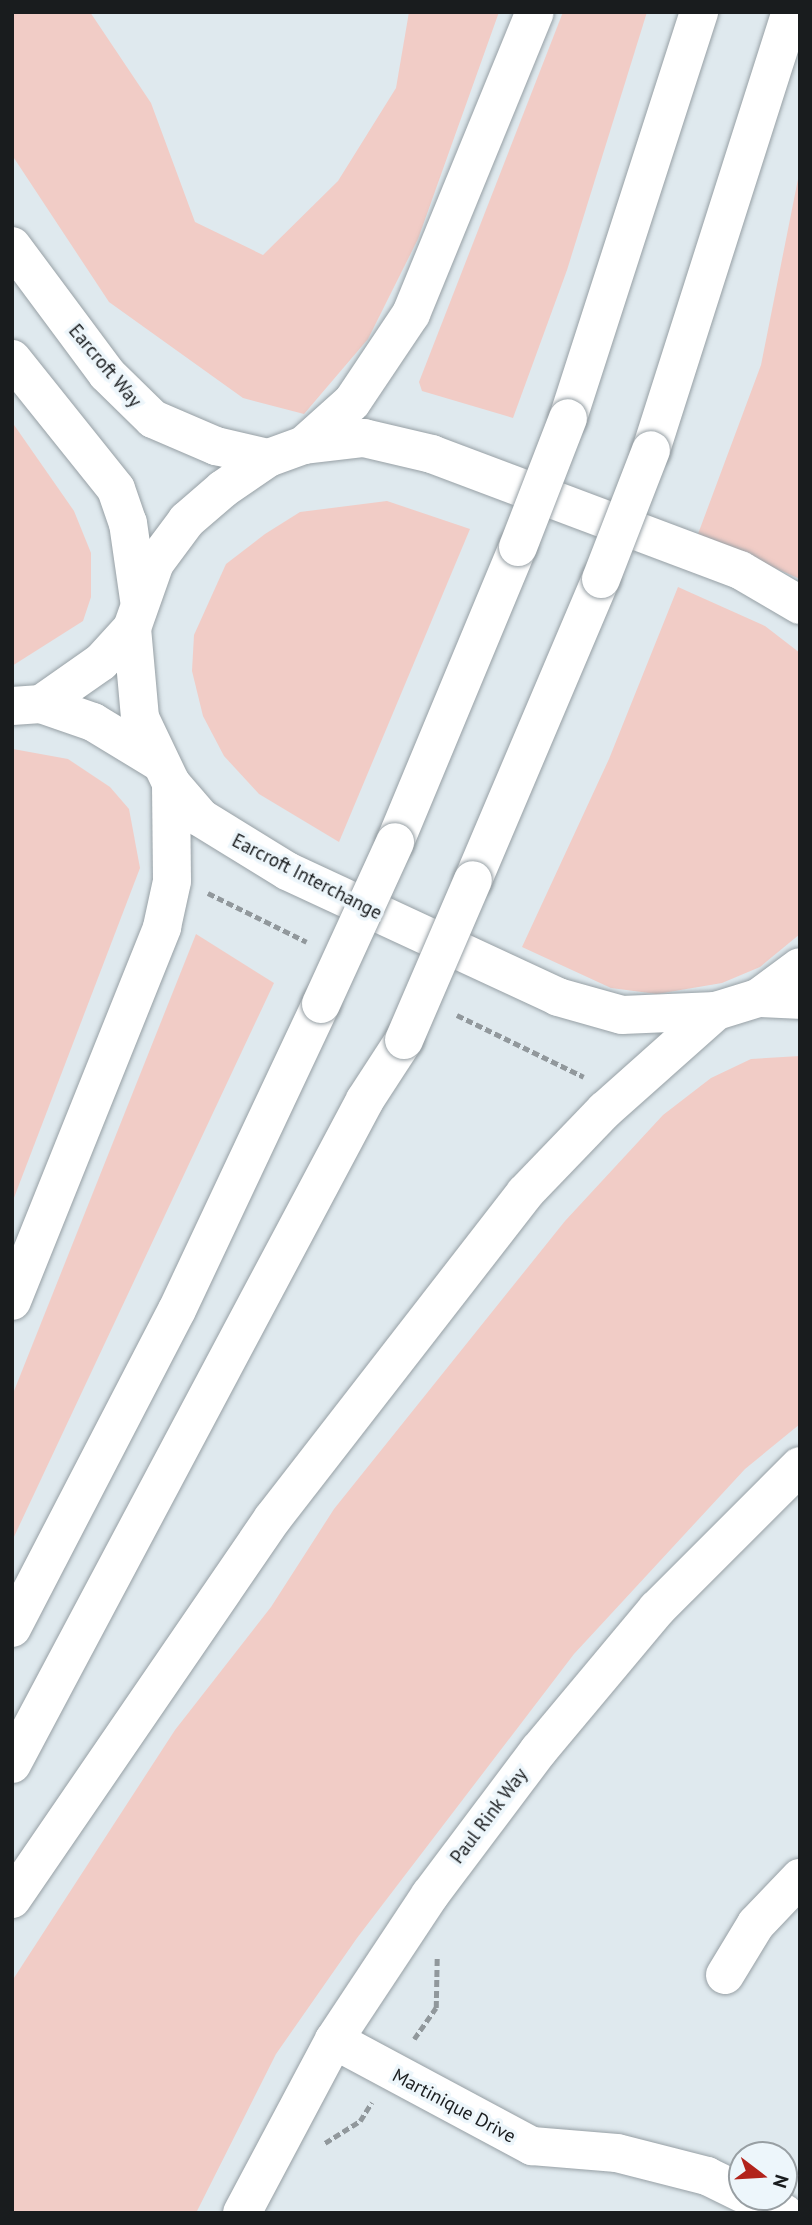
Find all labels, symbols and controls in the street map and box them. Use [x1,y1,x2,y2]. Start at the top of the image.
street label: Earcroft Way [64,320,146,412]
street label: Earcroft Interchange [228,829,386,925]
street label: Paul Rink Way [445,1763,533,1869]
street label: Martinique Drive [388,2064,520,2148]
north arrow [728,2141,798,2211]
text: N [768,2172,794,2191]

